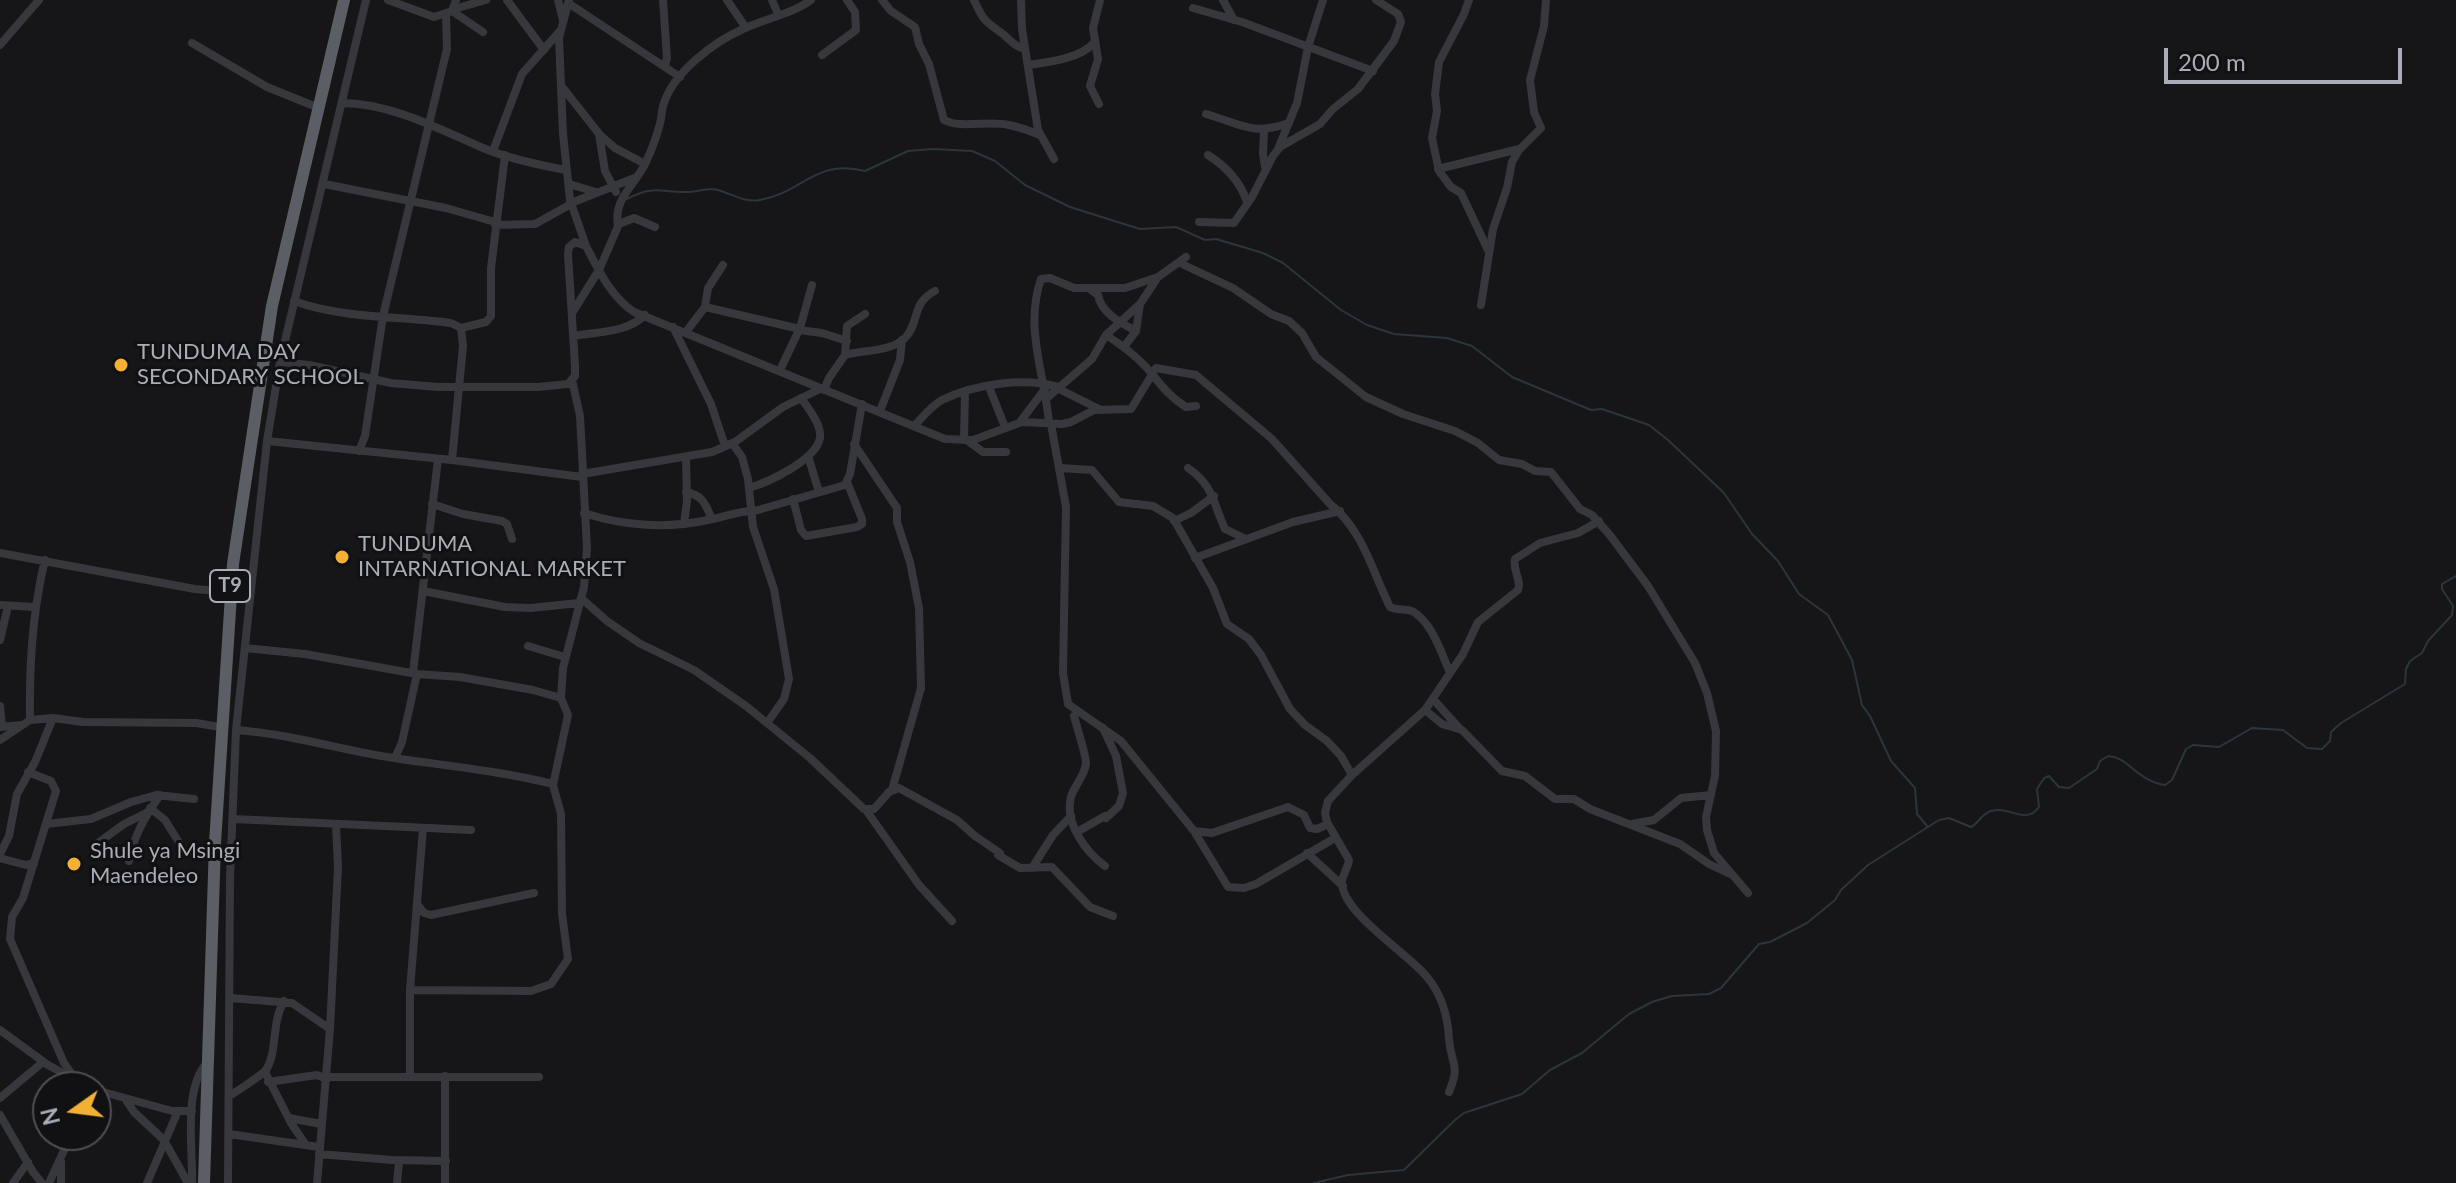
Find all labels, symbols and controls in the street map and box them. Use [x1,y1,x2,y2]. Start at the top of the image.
scale bar [2168,32,2406,82]
text: 200 m [2178,47,2246,76]
place label: TUNDUMA DAY SECONDARY SCHOOL [137,339,364,390]
marker: TUNDUMA DAY SECONDARY SCHOOL [112,356,130,374]
place label: TUNDUMA INTARNATIONAL MARKET [358,531,626,582]
marker: TUNDUMA INTARNATIONAL MARKET [333,548,351,566]
road number: T9 [210,570,250,602]
place label: Shule ya Msingi Maendeleo [90,838,240,890]
marker: Shule ya Msingi Maendeleo [65,855,83,873]
north arrow [32,1071,112,1151]
text: N [35,1105,65,1128]

